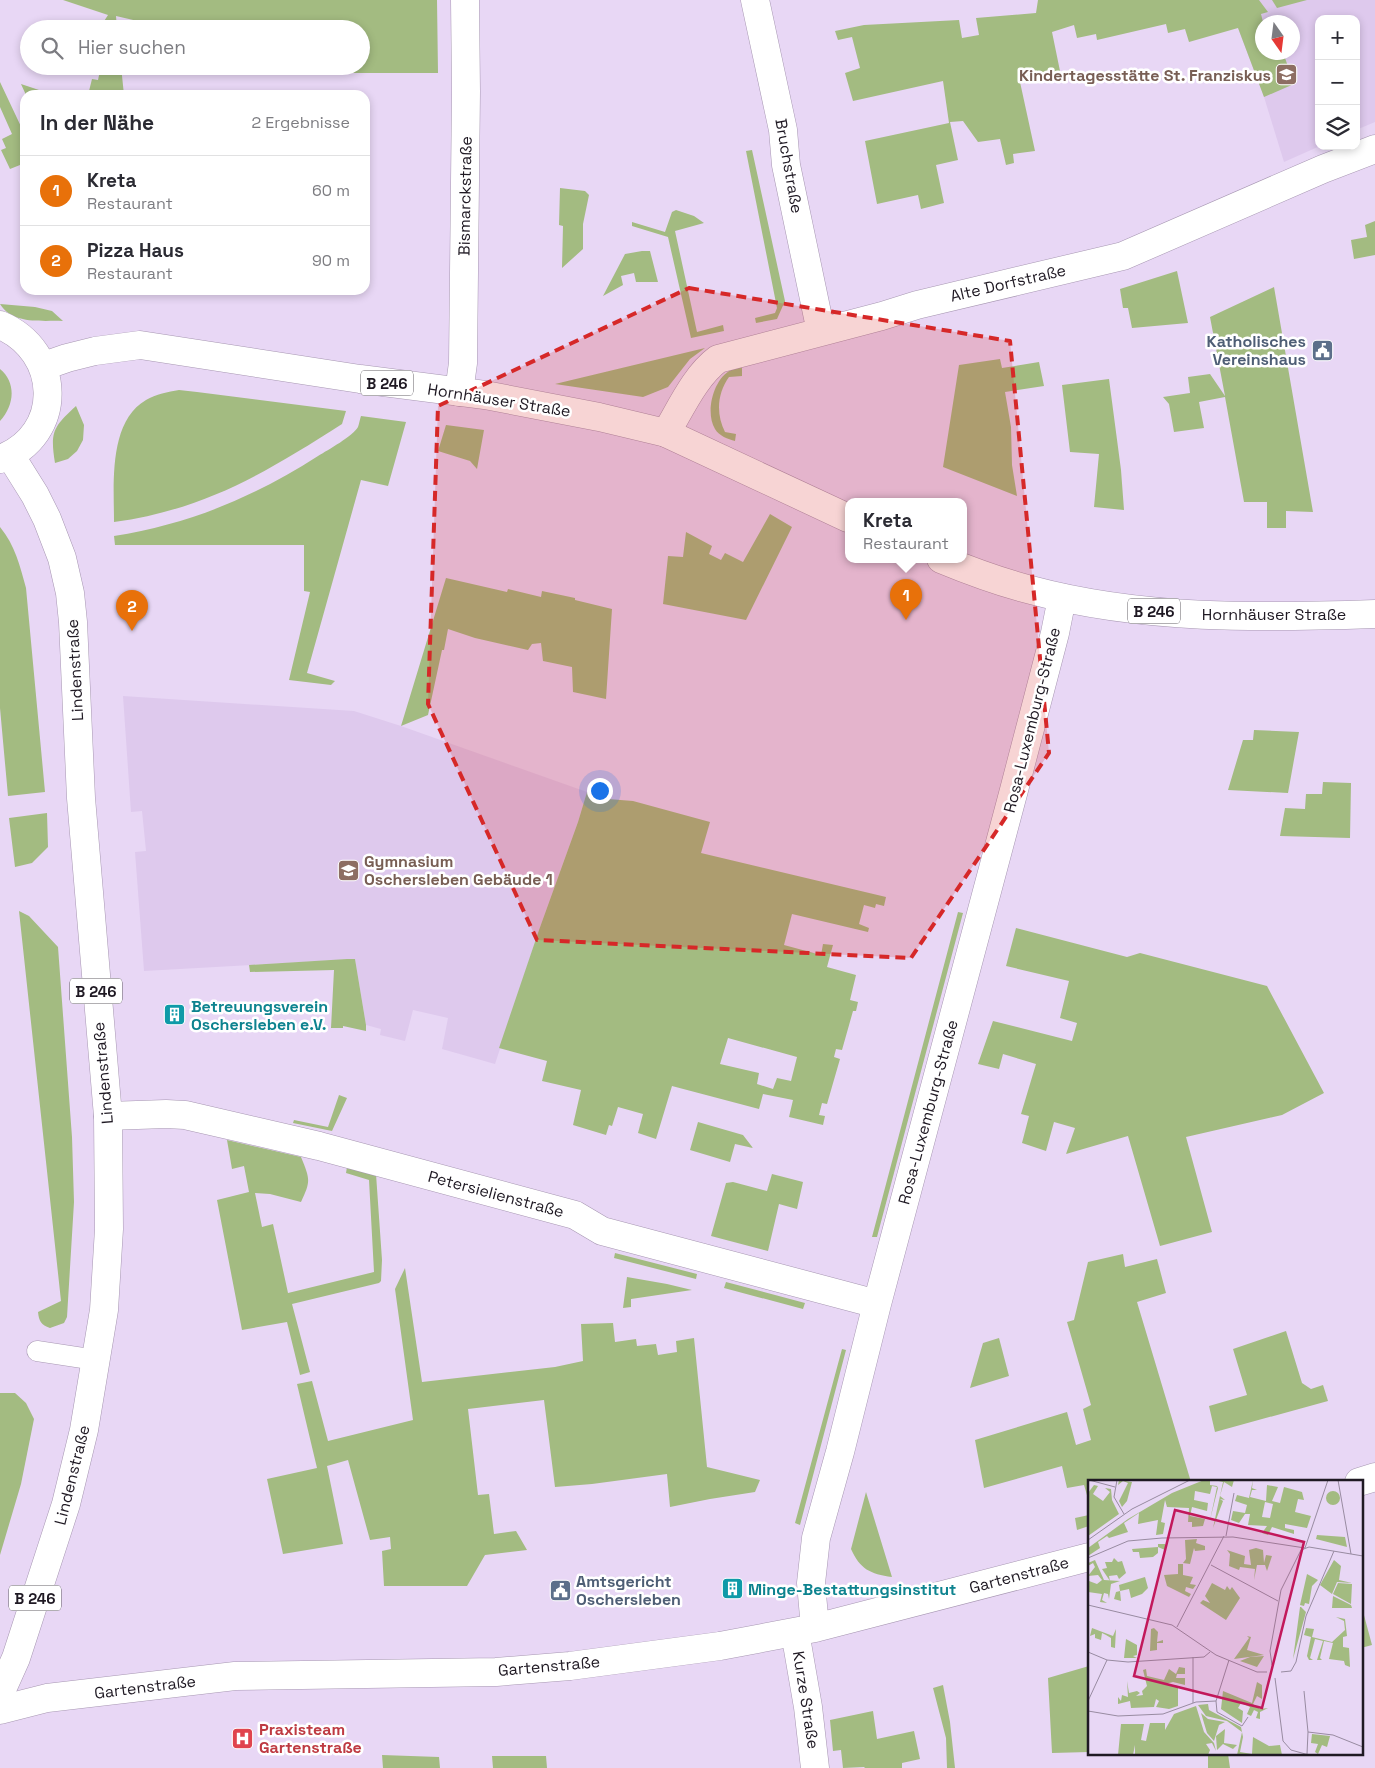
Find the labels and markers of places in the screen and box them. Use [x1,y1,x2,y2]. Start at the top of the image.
school or university icon: Kindertagesstätte St. Franziskus [1275,63,1299,87]
place label: Kindertagesstätte St. Franziskus [1019,65,1271,86]
place label: Katholisches Vereinshaus [1207,331,1306,370]
public building icon: Katholisches Vereinshaus [1310,338,1334,362]
pin: 1 [890,579,922,620]
pin: 2 [116,590,148,631]
place label: Gymnasium Oschersleben Gebäude 1 [364,851,553,890]
school or university icon: Gymnasium Oschersleben Gebäude 1 [336,858,360,882]
place label: Betreuungsverein Oschersleben e.V. [191,996,328,1035]
building icon: Betreuungsverein Oschersleben e.V. [163,1003,187,1027]
place label: Amtsgericht Oschersleben [576,1571,681,1610]
building icon: Minge-Bestattungsinstitut [720,1577,744,1601]
public building icon: Amtsgericht Oschersleben [548,1578,572,1602]
place label: Minge-Bestattungsinstitut [748,1579,956,1600]
place label: Praxisteam Gartenstraße [259,1719,362,1758]
hospital icon: Praxisteam Gartenstraße [231,1726,255,1750]

